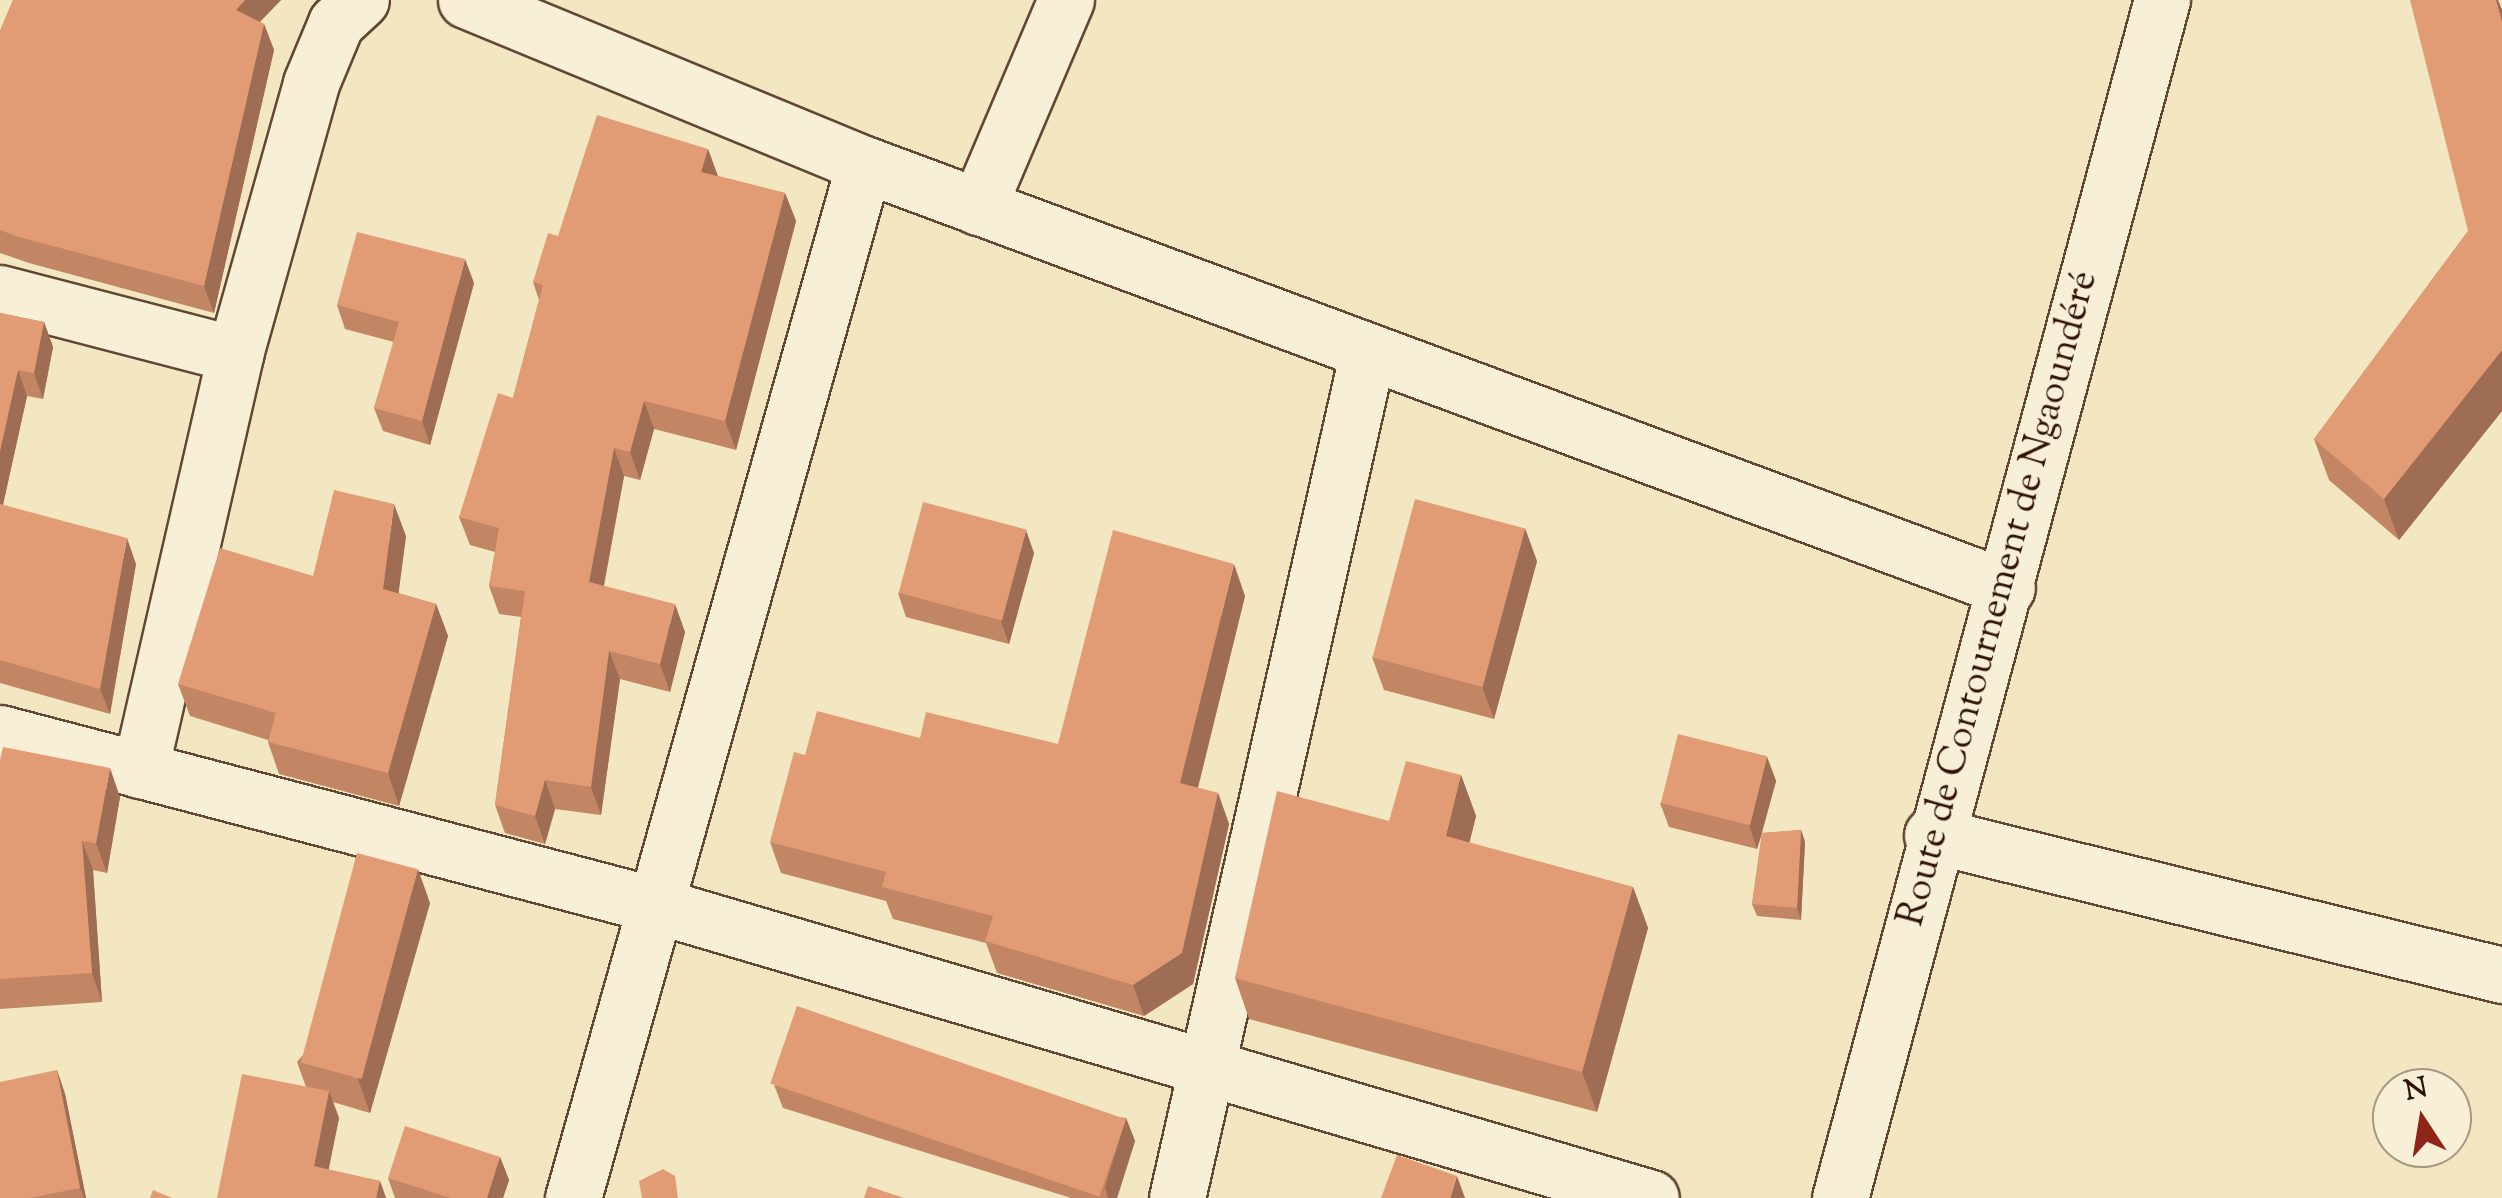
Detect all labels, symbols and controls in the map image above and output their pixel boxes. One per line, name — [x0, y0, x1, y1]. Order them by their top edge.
street label: Route de Contournement de Ngaoundéré — [1890, 266, 2110, 932]
north arrow — [2372, 1068, 2472, 1168]
text: N — [2401, 1069, 2431, 1113]

